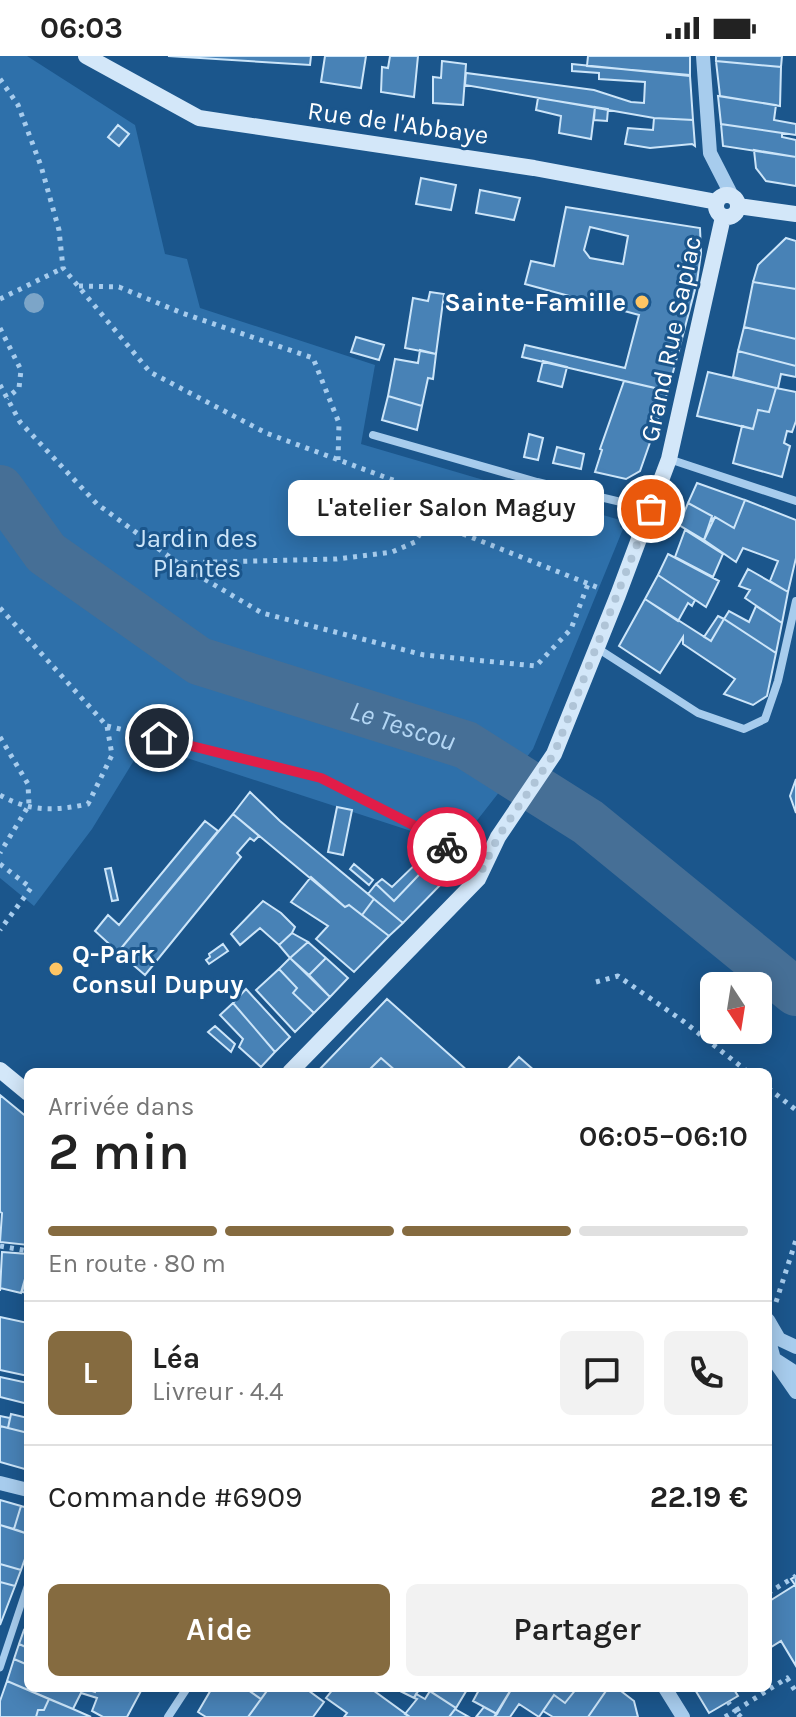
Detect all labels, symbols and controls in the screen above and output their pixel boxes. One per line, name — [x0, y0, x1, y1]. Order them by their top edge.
text: 06:03 — [40, 10, 123, 46]
street label: Rue de l'Abbaye — [306, 95, 490, 151]
street label: Grand Rue Sapiac — [634, 233, 708, 445]
place label: Sainte-Famille — [444, 287, 626, 318]
marker: Sainte-Famille — [633, 293, 651, 311]
pin — [617, 475, 685, 543]
callout: L'atelier Salon Maguy — [287, 481, 603, 537]
icon: bag — [629, 487, 673, 531]
text: L'atelier Salon Maguy — [316, 492, 576, 523]
park label: Jardin des Plantes — [136, 523, 258, 584]
water label: Le Tescou — [346, 693, 460, 757]
pin — [125, 704, 193, 772]
icon: home — [137, 716, 181, 760]
courier — [407, 807, 487, 887]
icon: bike — [425, 825, 469, 869]
place label: Q-Park Consul Dupuy — [72, 939, 243, 1000]
marker: Q-Park Consul Dupuy — [47, 960, 65, 978]
north arrow — [700, 972, 772, 1044]
map controls — [700, 972, 772, 1044]
text: Arrivée dans — [48, 1091, 195, 1122]
text: 06:05–06:10 — [579, 1118, 748, 1154]
text: 2 min — [48, 1121, 190, 1182]
text: En route · 80 m — [48, 1248, 226, 1279]
button: chat — [560, 1331, 644, 1415]
button: phone — [664, 1331, 748, 1415]
text: Léa — [152, 1340, 200, 1376]
text: L — [83, 1355, 97, 1391]
text: Livreur · 4.4 — [152, 1376, 284, 1407]
text: Commande #6909 — [48, 1479, 302, 1515]
text: 22.19 € — [650, 1479, 748, 1515]
button: Aide — [48, 1584, 390, 1676]
button: Partager — [406, 1584, 748, 1676]

